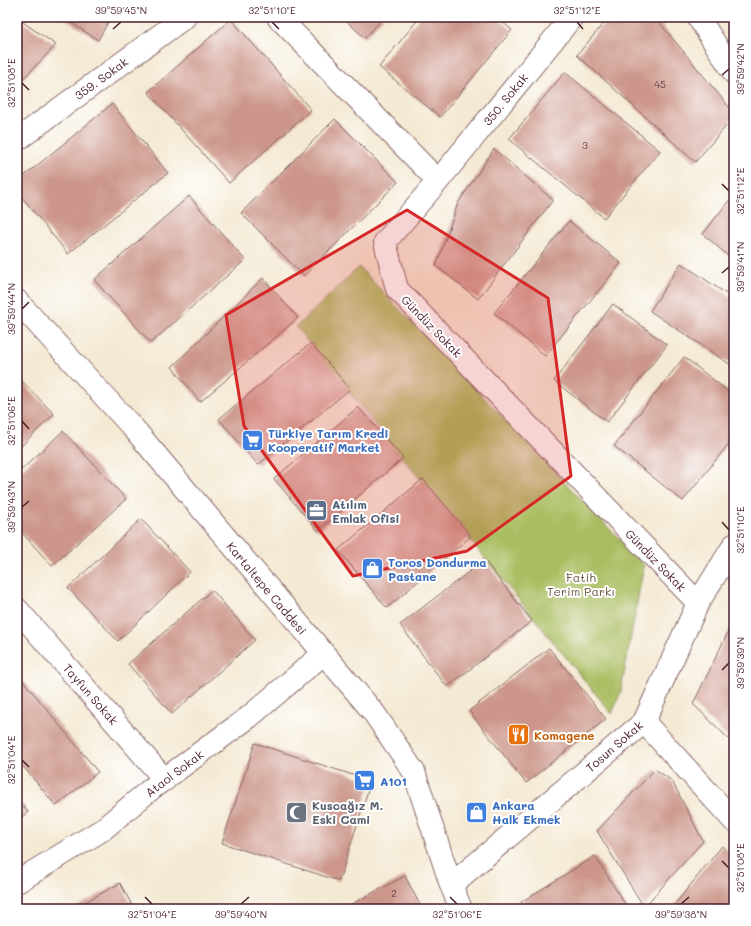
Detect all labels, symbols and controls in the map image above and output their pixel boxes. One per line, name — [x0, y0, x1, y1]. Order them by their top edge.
text: 39°59'45"N — [95, 3, 147, 17]
text: 32°51'10"E — [248, 3, 296, 17]
text: 32°51'12"E — [553, 3, 601, 17]
text: 39°59'42"N — [733, 43, 747, 95]
street label: 359. Sokak — [71, 53, 131, 103]
text: 32°51'08"E — [4, 58, 18, 108]
street label: 350. Sokak — [479, 70, 531, 128]
house number: 45 — [654, 77, 666, 91]
house number: 3 — [582, 138, 588, 152]
text: 32°51'12"E — [733, 167, 747, 215]
text: 39°59'41"N — [733, 242, 747, 292]
text: 39°59'44"N — [4, 283, 18, 335]
street label: Gündüz Sokak — [398, 291, 466, 361]
text: 32°51'06"E — [4, 396, 18, 446]
place label: Türkiye Tarım Kredi Kooperatif Market — [268, 425, 388, 455]
supermarket icon: Türkiye Tarım Kredi Kooperatif Market — [240, 427, 266, 453]
text: 39°59'43"N — [4, 481, 18, 533]
place label: Atılım Emlak Ofisi — [332, 496, 400, 526]
office icon: Atılım Emlak Ofisi — [304, 498, 330, 524]
text: 32°51'10"E — [733, 506, 747, 554]
street label: Gündüz Sokak — [622, 525, 690, 595]
street label: Kartaltepe Caddesi — [224, 538, 310, 638]
place label: Toros Dondurma Pastane — [388, 554, 487, 584]
shop icon: Toros Dondurma Pastane — [360, 556, 386, 582]
park label: Fatih Terim Parkı — [547, 569, 615, 599]
text: 39°59'39"N — [733, 637, 747, 689]
street label: Tayfun Sokak — [60, 660, 122, 728]
street label: Tosun Sokak — [582, 717, 646, 775]
restaurant icon: Komagene — [505, 722, 531, 748]
place label: Komagene — [534, 727, 594, 743]
text: 32°51'04"E — [4, 735, 18, 785]
street label: Ataol Sokak — [142, 746, 206, 800]
supermarket icon: A101 — [351, 768, 377, 794]
place label: A101 — [380, 773, 407, 789]
place label: Kuscağız M. Eski Cami — [312, 797, 383, 827]
place label: Ankara Halk Ekmek — [492, 797, 560, 827]
mosque icon: Kuscağız M. Eski Cami — [284, 799, 310, 825]
shop icon: Ankara Halk Ekmek — [463, 799, 489, 825]
text: 32°51'08"E — [733, 843, 747, 893]
house number: 2 — [391, 886, 397, 900]
text: 32°51'04"E — [127, 907, 177, 921]
text: 39°59'40"N — [215, 907, 267, 921]
text: 32°51'06"E — [432, 907, 482, 921]
text: 39°59'38"N — [655, 907, 707, 921]

